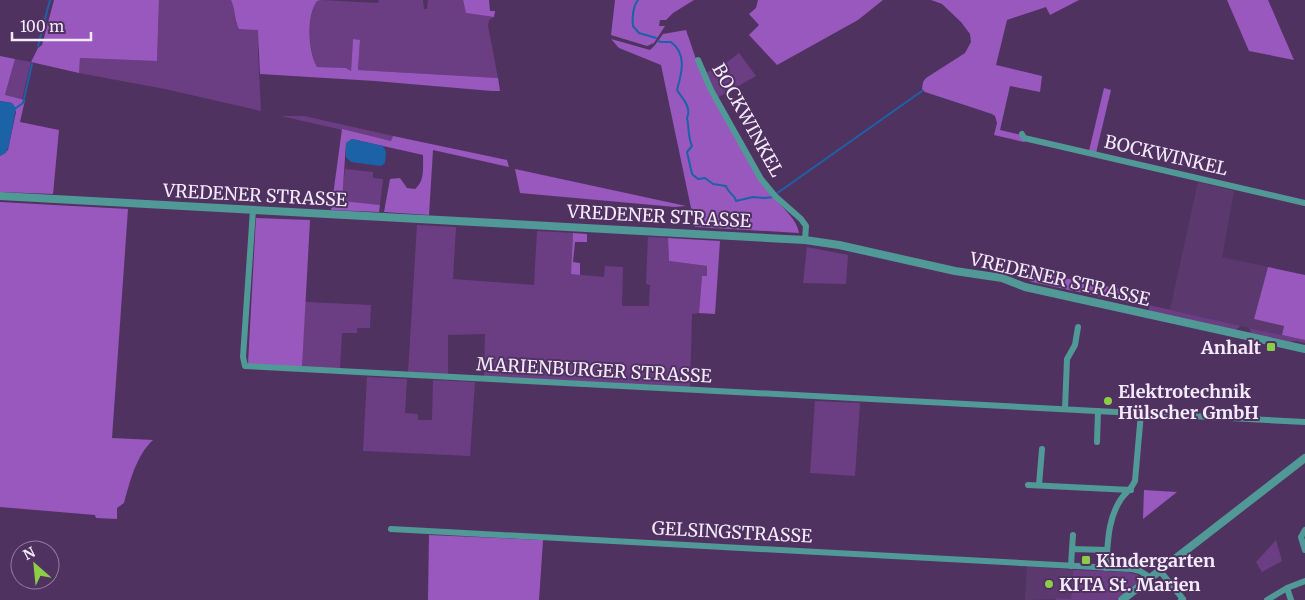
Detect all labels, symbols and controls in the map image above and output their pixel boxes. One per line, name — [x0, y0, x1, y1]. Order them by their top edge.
scale bar — [12, 10, 91, 42]
text: 100 m — [20, 17, 64, 36]
street label: BOCKWINKEL — [707, 59, 789, 181]
street label: BOCKWINKEL — [1102, 130, 1230, 180]
street label: VREDENER STRASSE — [161, 179, 348, 211]
street label: VREDENER STRASSE — [565, 200, 752, 232]
street label: VREDENER STRASSE — [967, 247, 1153, 311]
place label: Anhalt — [1200, 336, 1262, 359]
marker: Anhalt — [1265, 341, 1277, 353]
street label: MARIENBURGER STRASSE — [476, 352, 713, 388]
place label: Elektrotechnik Hülscher GmbH — [1118, 380, 1259, 424]
marker: Elektrotechnik Hülscher GmbH — [1102, 395, 1114, 407]
street label: GELSINGSTRASSE — [651, 516, 813, 548]
north arrow — [10, 540, 60, 590]
text: N — [20, 543, 38, 564]
place label: Kindergarten — [1096, 549, 1215, 572]
marker: Kindergarten — [1080, 554, 1092, 566]
place label: KITA St. Marien — [1059, 573, 1201, 596]
marker: KITA St. Marien — [1043, 578, 1055, 590]

